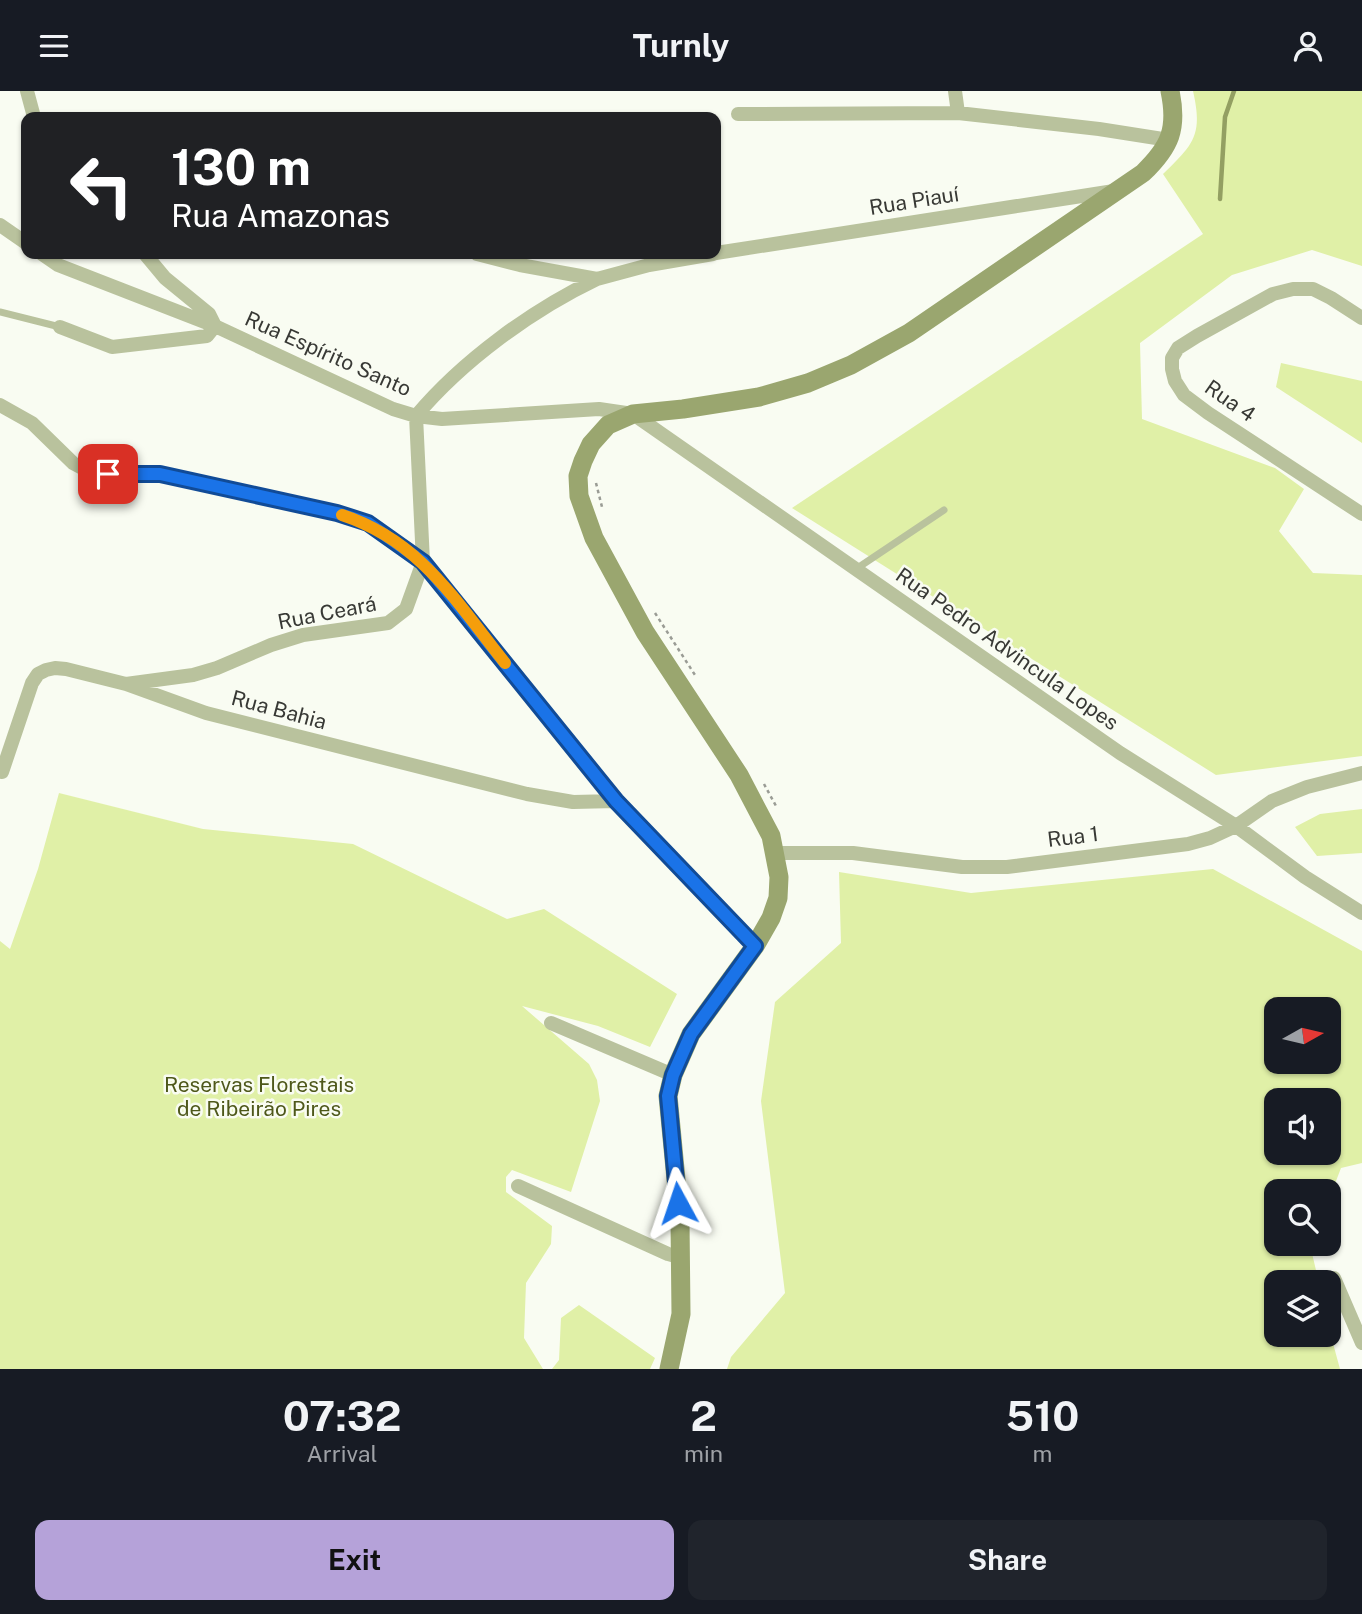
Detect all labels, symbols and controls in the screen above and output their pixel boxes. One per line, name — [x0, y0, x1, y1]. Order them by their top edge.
icon: menu — [35, 27, 73, 65]
text: Turnly — [633, 27, 729, 64]
icon: person — [1289, 27, 1327, 65]
text: 130 m — [171, 138, 311, 196]
icon: left — [56, 140, 147, 231]
street label: Rua Piauí — [867, 181, 961, 220]
text: Rua Amazonas — [171, 197, 390, 234]
street label: Rua Espírito Santo — [241, 306, 415, 401]
street label: Rua 4 — [1200, 374, 1260, 427]
pin — [78, 444, 138, 504]
icon: arrive — [89, 455, 127, 493]
street label: Rua Pedro Advincula Lopes — [891, 562, 1123, 735]
street label: Rua Ceará — [275, 591, 378, 634]
street label: Rua Bahia — [229, 685, 329, 734]
street label: Rua 1 — [1046, 821, 1100, 852]
north arrow — [1264, 997, 1340, 1075]
map controls — [1264, 997, 1341, 1347]
park label: Reservas Florestais de Ribeirão Pires — [164, 1072, 354, 1121]
button: sound — [1264, 1088, 1341, 1165]
position arrow — [641, 1166, 715, 1240]
button: search — [1264, 1179, 1341, 1256]
button: layers — [1264, 1270, 1341, 1347]
text: 07:32 — [283, 1391, 401, 1440]
text: 2 — [690, 1391, 717, 1440]
text: 510 — [1006, 1391, 1079, 1440]
text: Arrival — [307, 1440, 378, 1467]
text: min — [684, 1440, 723, 1467]
text: m — [1033, 1440, 1052, 1467]
button: Exit — [35, 1520, 674, 1600]
button: Share — [688, 1520, 1327, 1600]

